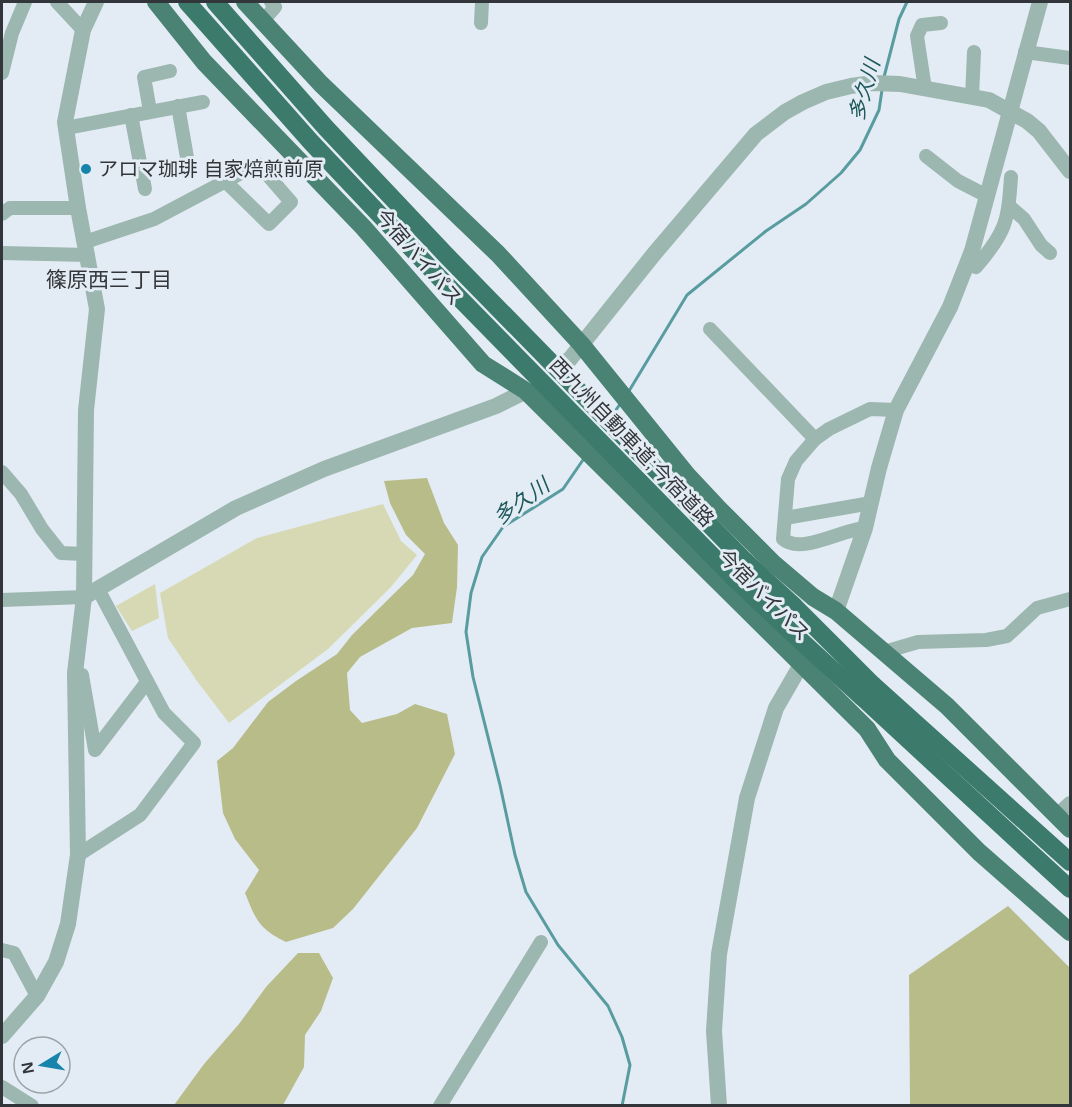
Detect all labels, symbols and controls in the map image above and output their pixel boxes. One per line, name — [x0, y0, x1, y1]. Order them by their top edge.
water label: 多久川 — [844, 55, 884, 123]
place label: アロマ珈琲 自家焙煎前原 — [98, 158, 324, 180]
marker: アロマ珈琲 自家焙煎前原 — [79, 162, 93, 176]
street label: 今宿バイパス — [371, 205, 467, 309]
district label: 篠原西三丁目 — [46, 268, 172, 291]
street label: 西九州自動車道;今宿道路 — [546, 353, 718, 531]
water label: 多久川 — [489, 472, 555, 529]
street label: 今宿バイパス — [714, 545, 814, 645]
north arrow — [12, 1035, 72, 1095]
text: N — [18, 1060, 37, 1075]

